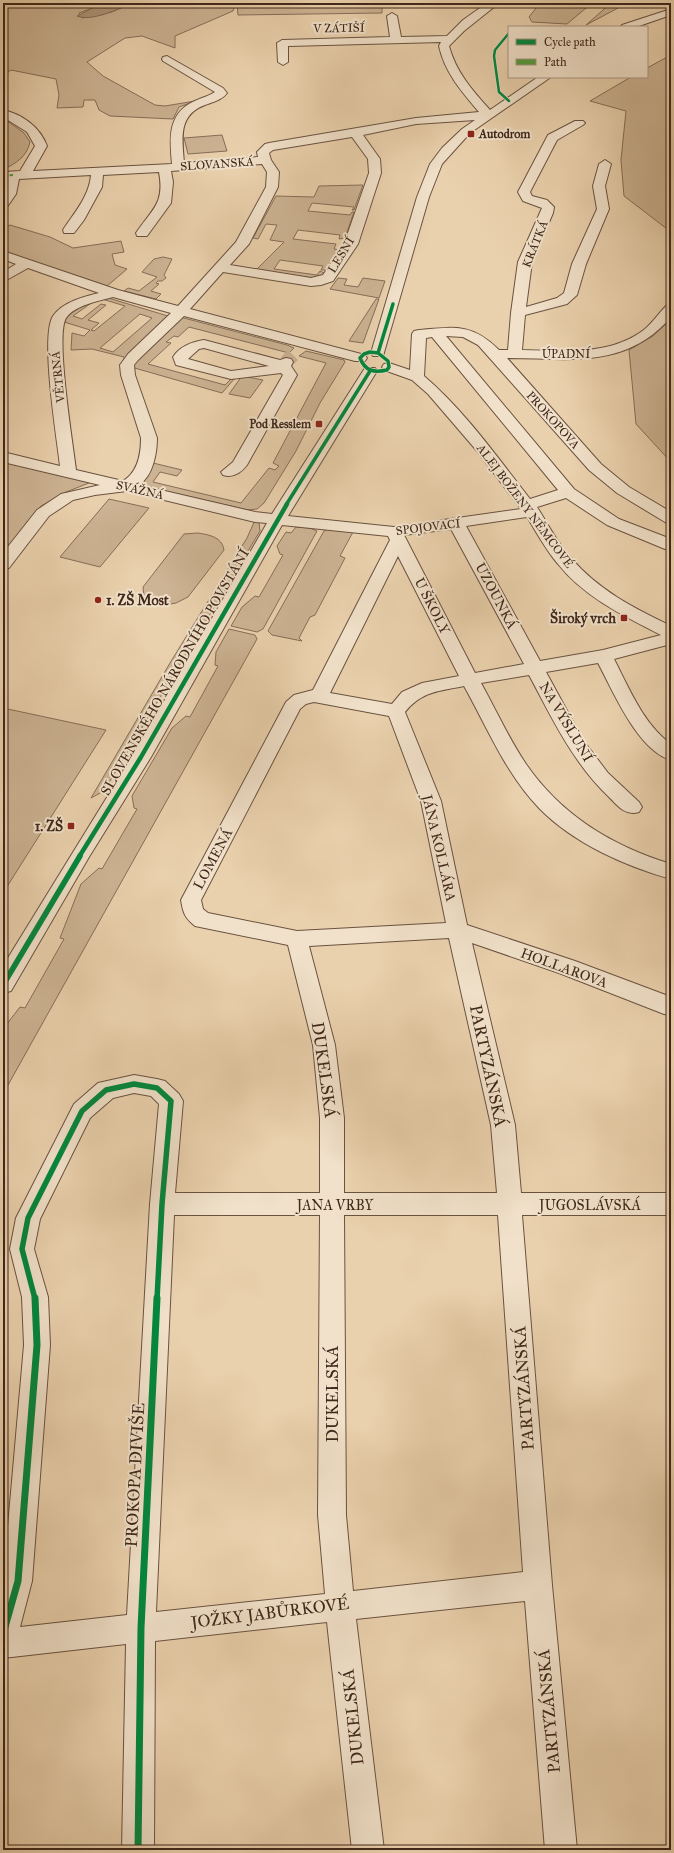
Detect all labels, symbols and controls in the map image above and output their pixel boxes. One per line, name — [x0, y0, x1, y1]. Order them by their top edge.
street label: V ZÁTIŠÍ — [312, 19, 366, 35]
legend — [508, 26, 648, 78]
text: Cycle path — [544, 35, 596, 49]
text: Path — [544, 55, 567, 69]
place label: Autodrom — [478, 127, 531, 141]
marker: Autodrom — [466, 129, 476, 139]
street label: SLOVANSKÁ — [180, 153, 254, 174]
street label: KRÁTKÁ — [518, 218, 551, 270]
street label: LESNÍ — [323, 233, 358, 276]
street label: ÚPADNÍ — [542, 345, 591, 361]
street label: VĚTRNÁ — [46, 351, 68, 405]
street label: PROKOPOVA — [524, 388, 582, 452]
place label: Pod Resslem — [249, 417, 312, 431]
marker: Pod Resslem — [314, 419, 324, 429]
street label: ALEJ BOŽENY NĚMCOVÉ — [472, 439, 578, 572]
street label: SVÁŽNÁ — [115, 476, 166, 502]
street label: SPOJOVACÍ — [395, 514, 462, 539]
street label: SLOVENSKÉHO NÁRODNÍHO POVSTÁNÍ — [95, 544, 253, 798]
street label: UZOUNKÁ — [471, 559, 523, 633]
street label: U ŠKOLY — [411, 574, 456, 638]
place label: 1. ZŠ Most — [106, 590, 169, 609]
marker: 1. ZŠ Most — [93, 595, 103, 605]
place label: Široký vrch — [550, 608, 616, 628]
marker: Široký vrch — [619, 613, 629, 623]
street label: NA VÝSLUNÍ — [536, 678, 599, 766]
street label: JÁNA KOLLÁRA — [417, 791, 462, 904]
place label: 1. ZŠ — [35, 816, 63, 835]
marker: 1. ZŠ — [66, 821, 76, 831]
street label: LOMENÁ — [188, 824, 236, 892]
street label: HOLLAROVA — [518, 944, 610, 992]
street label: PARTYZÁNSKÁ — [465, 1003, 511, 1130]
street label: DUKELSKÁ — [307, 1021, 341, 1120]
street label: JUGOSLÁVSKÁ — [537, 1195, 641, 1215]
street label: JANA VRBY — [295, 1197, 374, 1215]
street label: PARTYZÁNSKÁ — [509, 1325, 539, 1451]
street label: DUKELSKÁ — [322, 1345, 343, 1442]
street label: PROKOPA DIVIŠE — [121, 1402, 149, 1548]
street label: JOŽKY JABŮRKOVÉ — [188, 1592, 350, 1633]
street label: PARTYZÁNSKÁ — [533, 1648, 565, 1774]
street label: DUKELSKÁ — [337, 1667, 368, 1766]

